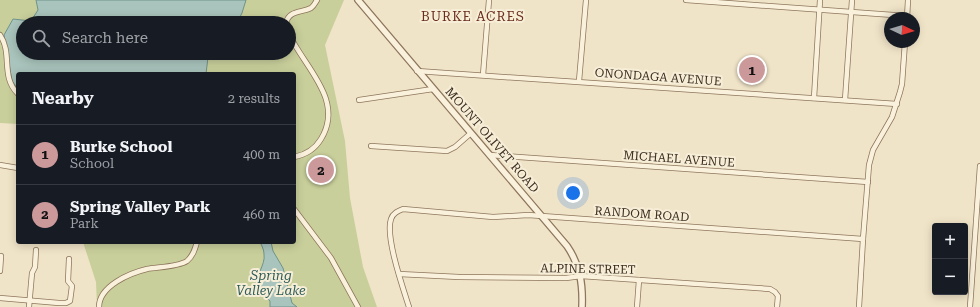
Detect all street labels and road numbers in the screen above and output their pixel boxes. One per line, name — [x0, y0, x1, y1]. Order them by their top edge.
street label: ONONDAGA AVENUE — [594, 66, 722, 88]
street label: MOUNT OLIVET ROAD — [442, 84, 542, 196]
street label: MICHAEL AVENUE — [623, 148, 735, 170]
street label: RANDOM ROAD — [594, 204, 690, 224]
street label: ALPINE STREET — [540, 261, 636, 277]

